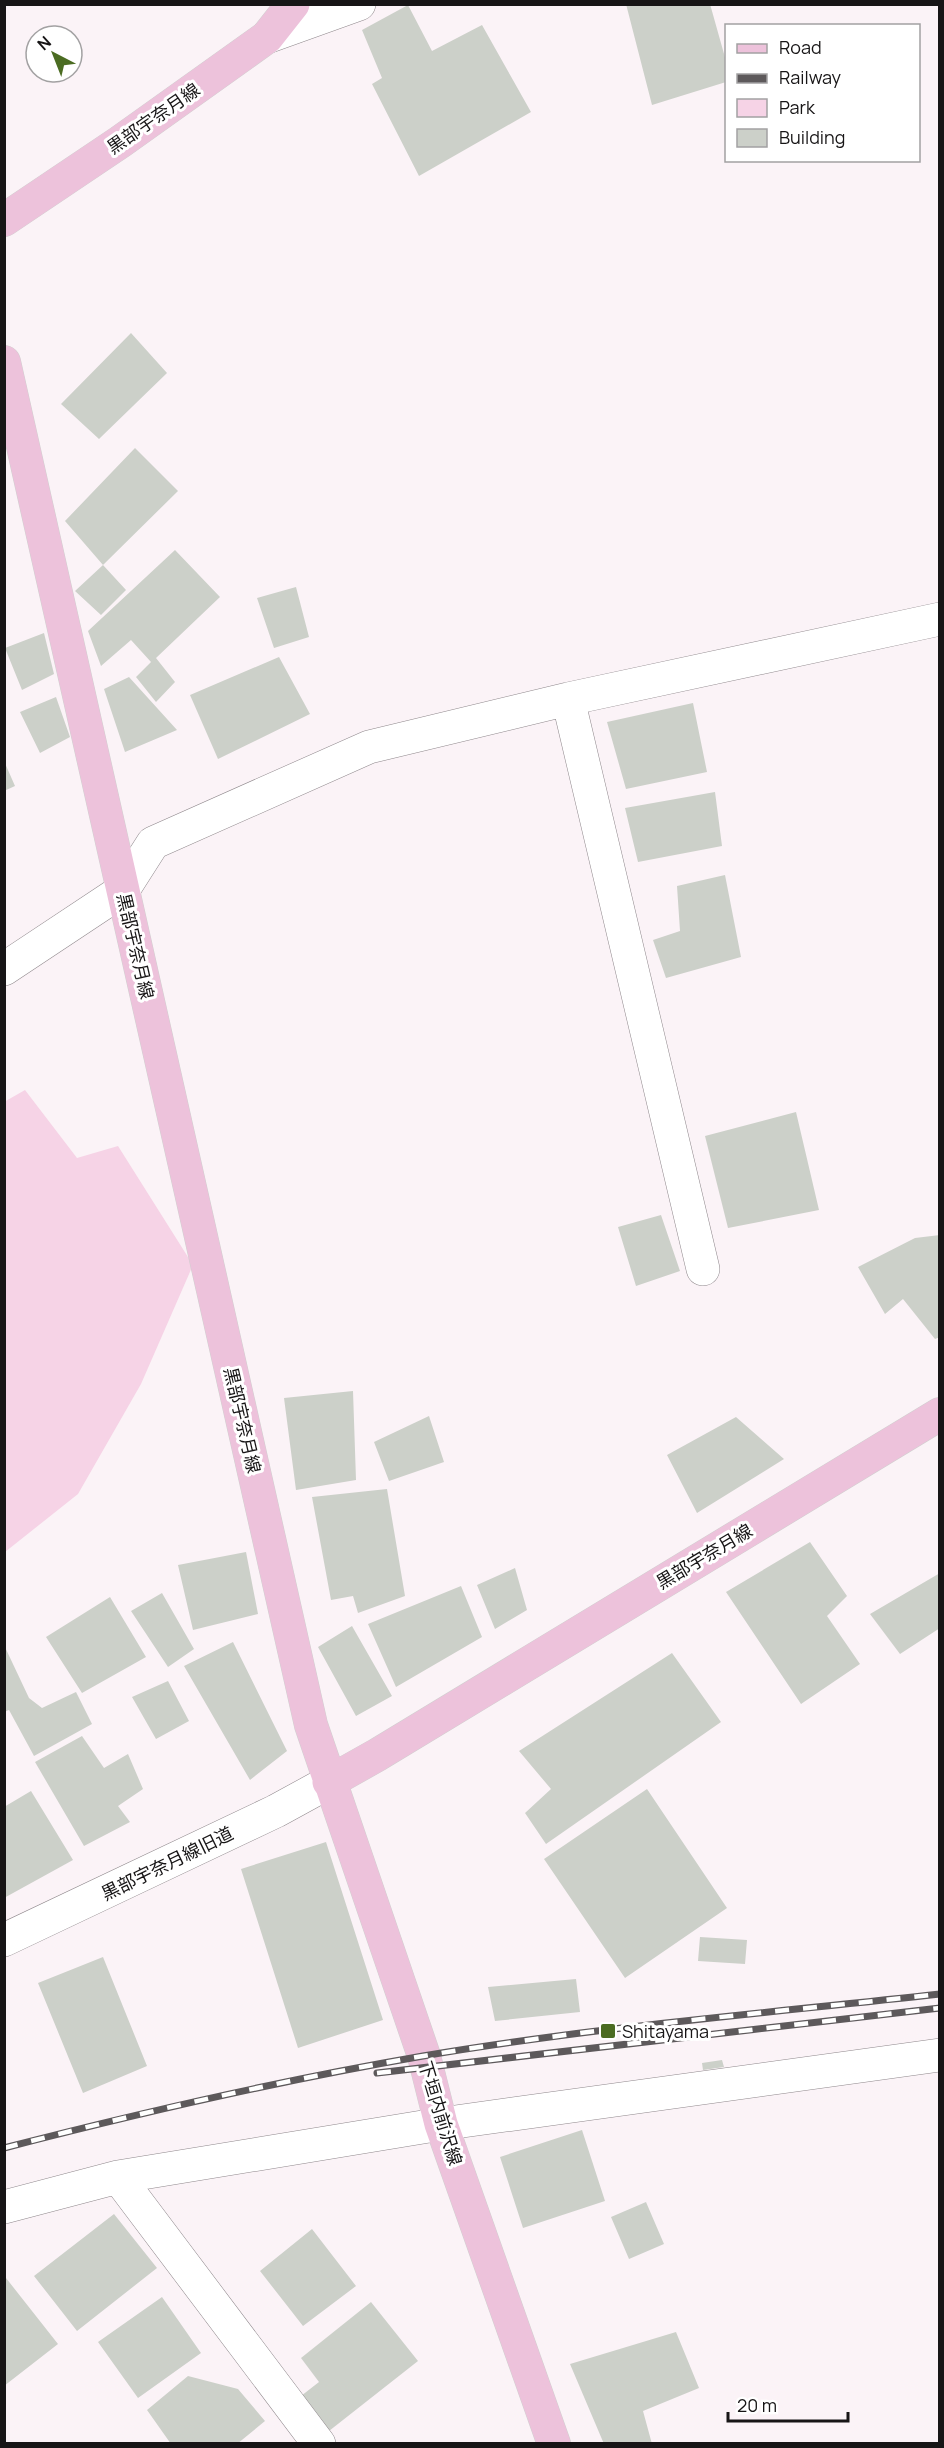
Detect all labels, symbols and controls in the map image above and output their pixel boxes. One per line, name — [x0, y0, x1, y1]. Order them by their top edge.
north arrow — [24, 24, 84, 84]
legend — [725, 24, 920, 162]
text: N — [32, 31, 56, 55]
text: Road — [779, 35, 822, 59]
text: Railway — [779, 65, 841, 89]
street label: 黒部宇奈月線 — [102, 77, 204, 159]
text: Park — [779, 95, 816, 119]
text: Building — [779, 125, 845, 149]
street label: 黒部宇奈月線 — [112, 891, 160, 1001]
street label: 黒部宇奈月線 — [219, 1365, 267, 1475]
street label: 黒部宇奈月線 — [652, 1518, 756, 1594]
street label: 黒部宇奈月線旧道 — [97, 1821, 237, 1905]
place label: Shitayama — [622, 2019, 709, 2043]
marker: Shitayama — [599, 2022, 617, 2040]
street label: 下垣内前沢線 — [414, 2058, 468, 2168]
scale bar — [728, 2385, 848, 2423]
text: 20 m — [737, 2393, 777, 2417]

